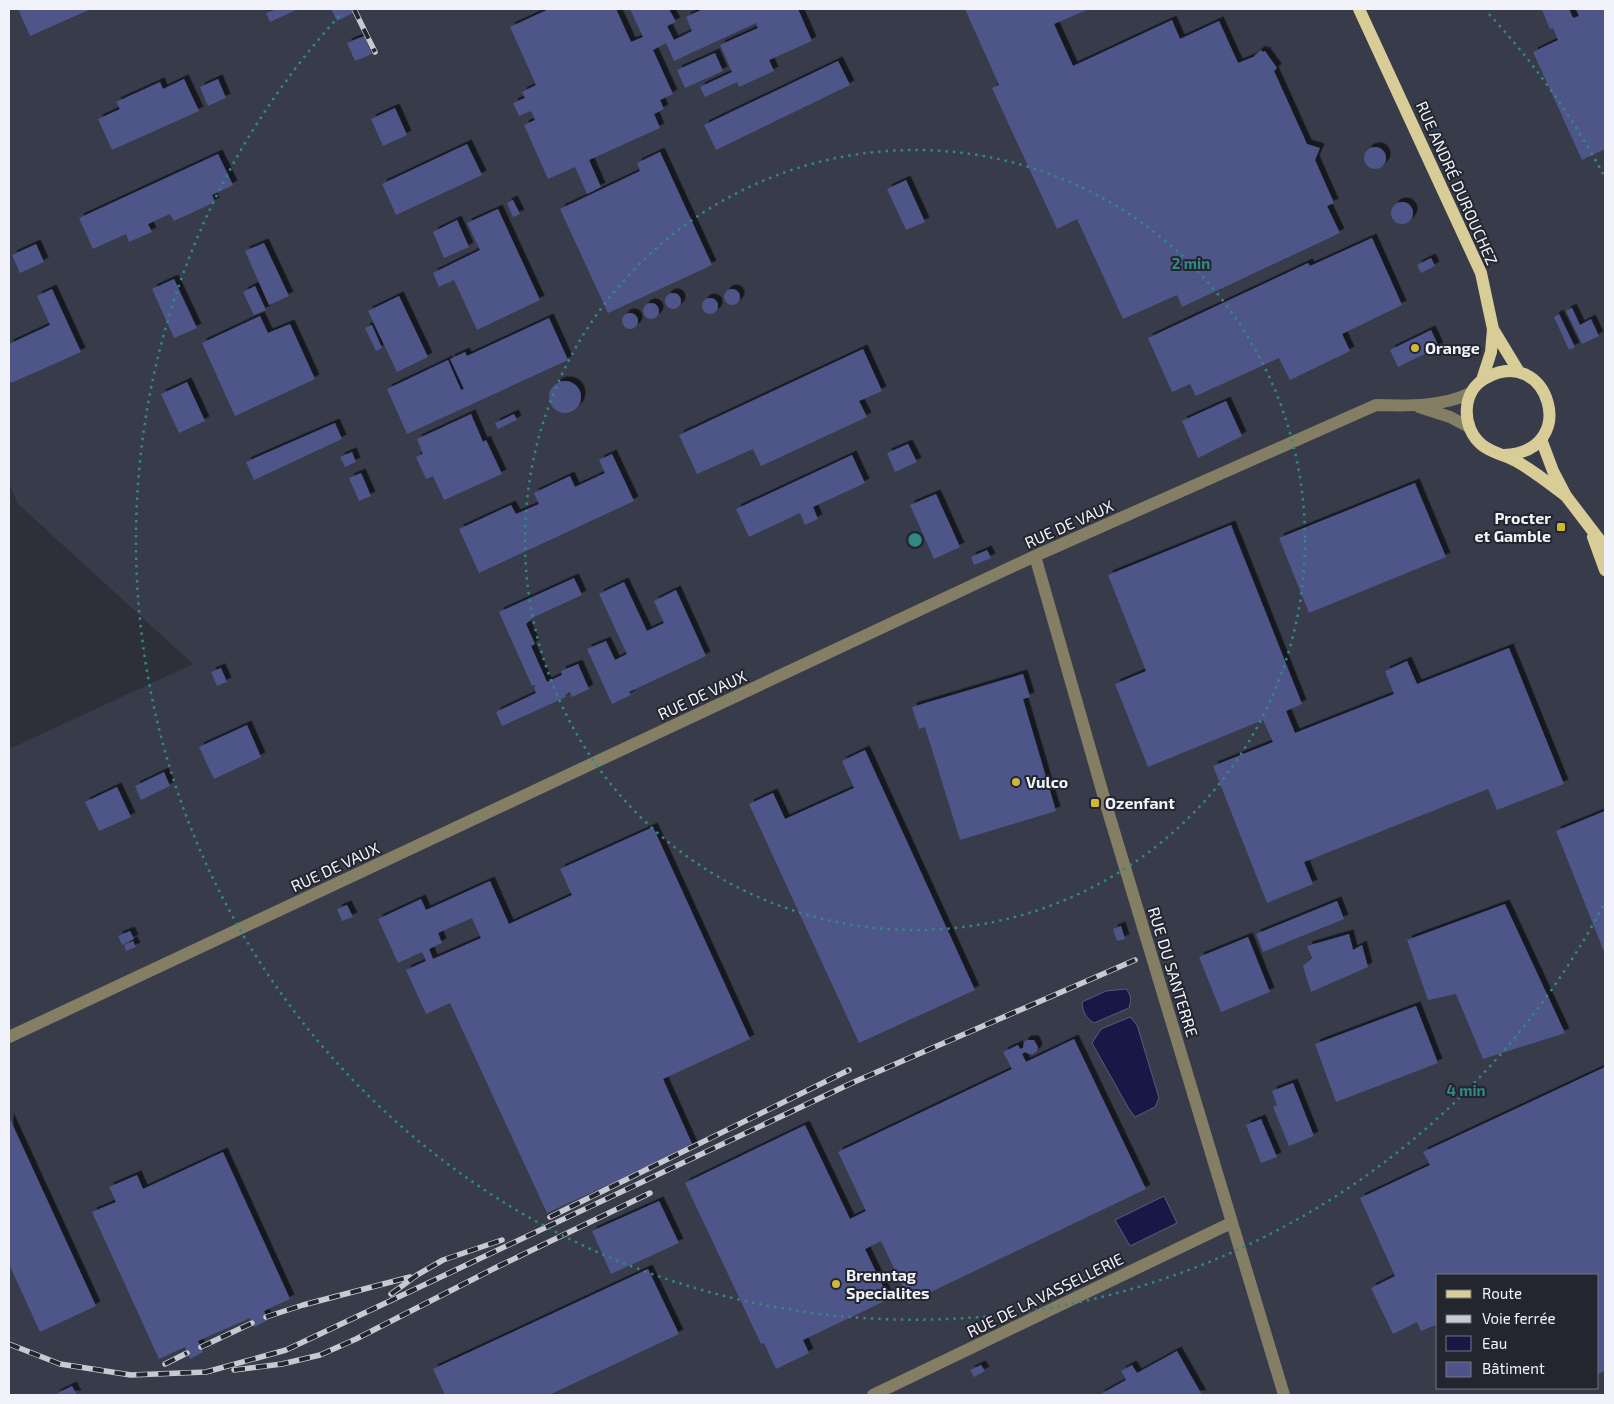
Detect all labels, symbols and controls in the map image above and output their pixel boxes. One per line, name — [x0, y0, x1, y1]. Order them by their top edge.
street label: RUE ANDRÉ DUROUCHEZ — [1413, 98, 1502, 268]
text: 2 min — [1172, 254, 1210, 272]
place label: Orange — [1425, 338, 1480, 357]
marker: Orange — [1409, 342, 1421, 354]
street label: RUE DE VAUX — [1021, 495, 1116, 552]
place label: Procter et Gamble — [1475, 508, 1551, 545]
marker: Procter et Gamble — [1555, 521, 1567, 533]
centre of rings — [906, 531, 924, 549]
street label: RUE DE VAUX — [655, 666, 749, 723]
place label: Vulco — [1026, 772, 1068, 791]
marker: Vulco — [1010, 776, 1022, 788]
place label: Ozenfant — [1105, 793, 1175, 812]
marker: Ozenfant — [1089, 797, 1101, 809]
street label: RUE DE VAUX — [288, 838, 382, 895]
street label: RUE DU SANTERRE — [1145, 904, 1202, 1039]
text: 4 min — [1446, 1081, 1486, 1099]
street label: RUE DE LA VASSELLERIE — [963, 1248, 1126, 1341]
place label: Brenntag Specialites — [846, 1265, 929, 1302]
legend — [1436, 1274, 1599, 1389]
marker: Brenntag Specialites — [830, 1278, 842, 1290]
text: Route — [1482, 1284, 1522, 1302]
text: Voie ferrée — [1482, 1309, 1556, 1327]
text: Eau — [1482, 1334, 1507, 1352]
text: Bâtiment — [1482, 1359, 1545, 1377]

